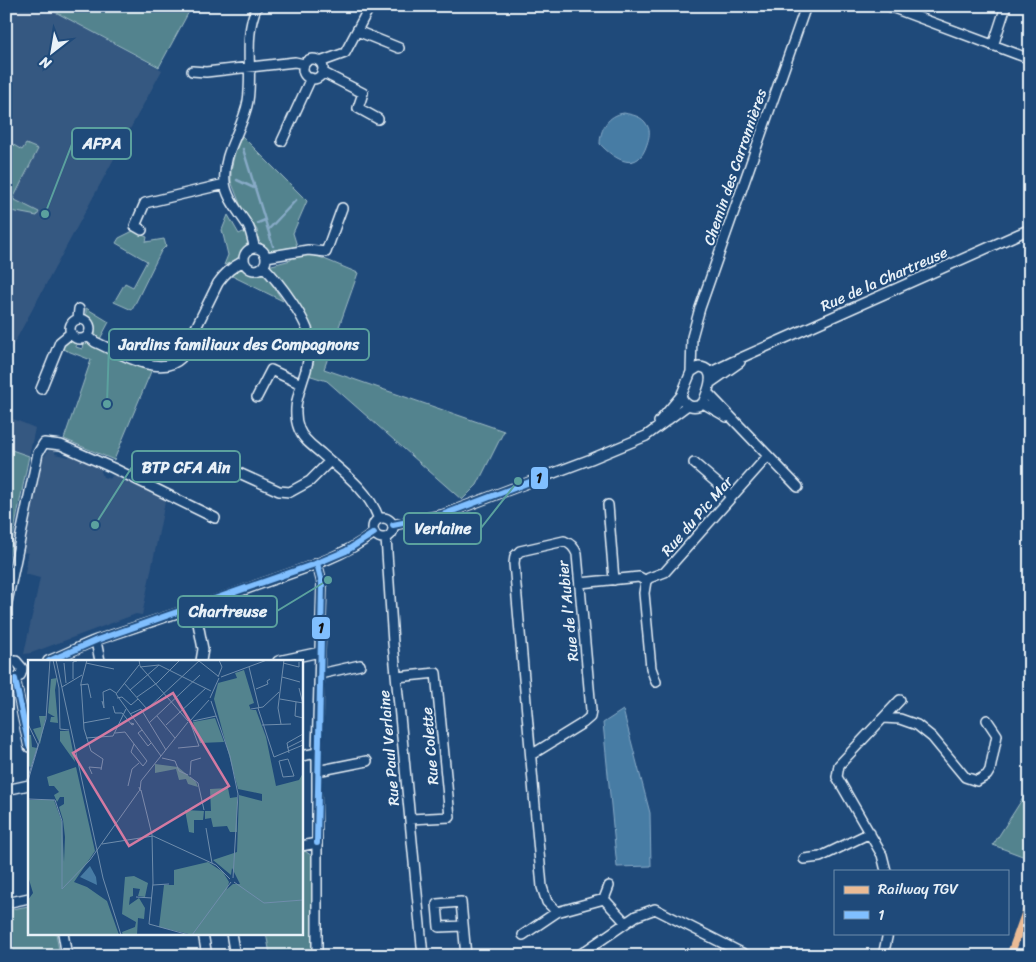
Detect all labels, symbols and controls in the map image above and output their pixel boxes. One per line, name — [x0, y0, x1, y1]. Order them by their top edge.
north arrow — [28, 28, 78, 78]
text: N — [35, 49, 57, 76]
street label: Chemin des Carronnières — [696, 85, 774, 249]
callout: AFPA — [72, 128, 131, 159]
text: AFPA — [81, 129, 122, 158]
street label: Rue de la Chartreuse — [816, 239, 952, 319]
callout: Jardins familiaux des Compagnons — [109, 329, 369, 360]
text: Jardins familiaux des Compagnons — [118, 330, 360, 359]
callout: BTP CFA Ain — [132, 451, 240, 482]
text: BTP CFA Ain — [142, 453, 231, 482]
line badge: 1 — [530, 466, 549, 490]
text: 1 — [536, 466, 542, 491]
street label: Rue du Pic Mar — [654, 469, 740, 562]
callout: Verlaine — [404, 513, 481, 544]
text: Verlaine — [415, 514, 472, 543]
street label: Rue de l'Aubier — [550, 559, 586, 663]
callout: Chartreuse — [178, 596, 277, 627]
text: Chartreuse — [188, 597, 268, 626]
line badge: 1 — [311, 616, 331, 640]
text: 1 — [318, 616, 324, 641]
inset map — [28, 660, 302, 934]
street label: Rue Paul Verlaine — [371, 689, 407, 807]
street label: Rue Colette — [414, 706, 446, 786]
legend — [834, 870, 1008, 934]
text: Railway TGV — [878, 876, 959, 902]
text: 1 — [878, 902, 884, 928]

